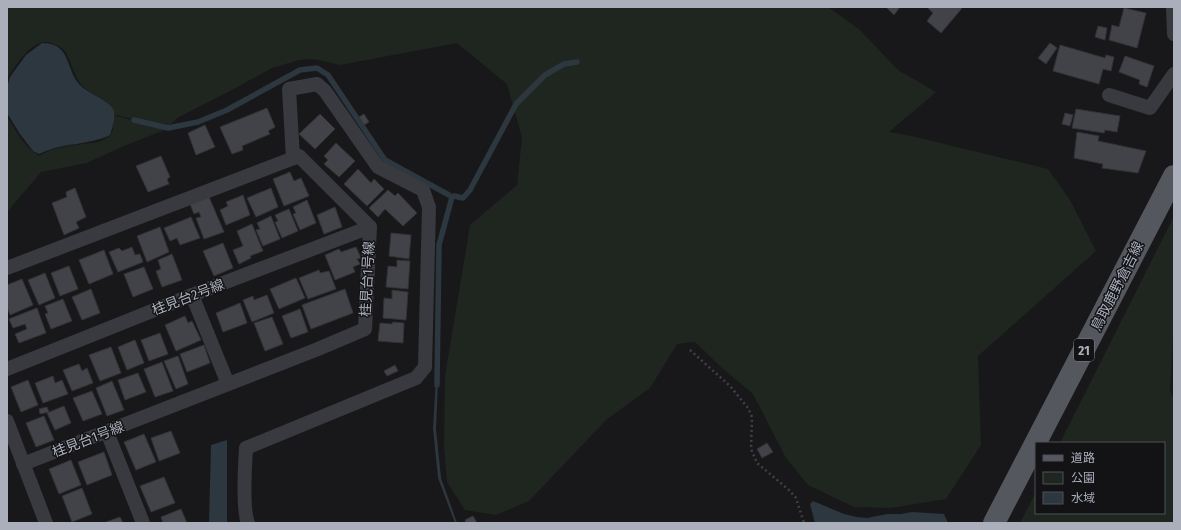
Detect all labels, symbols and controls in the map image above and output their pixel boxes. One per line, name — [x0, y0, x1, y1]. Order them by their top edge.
street label: 鳥取鹿野倉吉線 — [1088, 239, 1147, 334]
street label: 桂見台1号線 — [357, 241, 378, 317]
street label: 桂見台2号線 — [150, 276, 227, 319]
road number: 21 — [1074, 339, 1094, 361]
street label: 桂見台1号線 — [50, 418, 126, 461]
legend — [1035, 442, 1165, 514]
text: 道路 — [1071, 451, 1095, 465]
text: 公園 — [1071, 471, 1095, 485]
text: 水域 — [1071, 491, 1095, 505]

